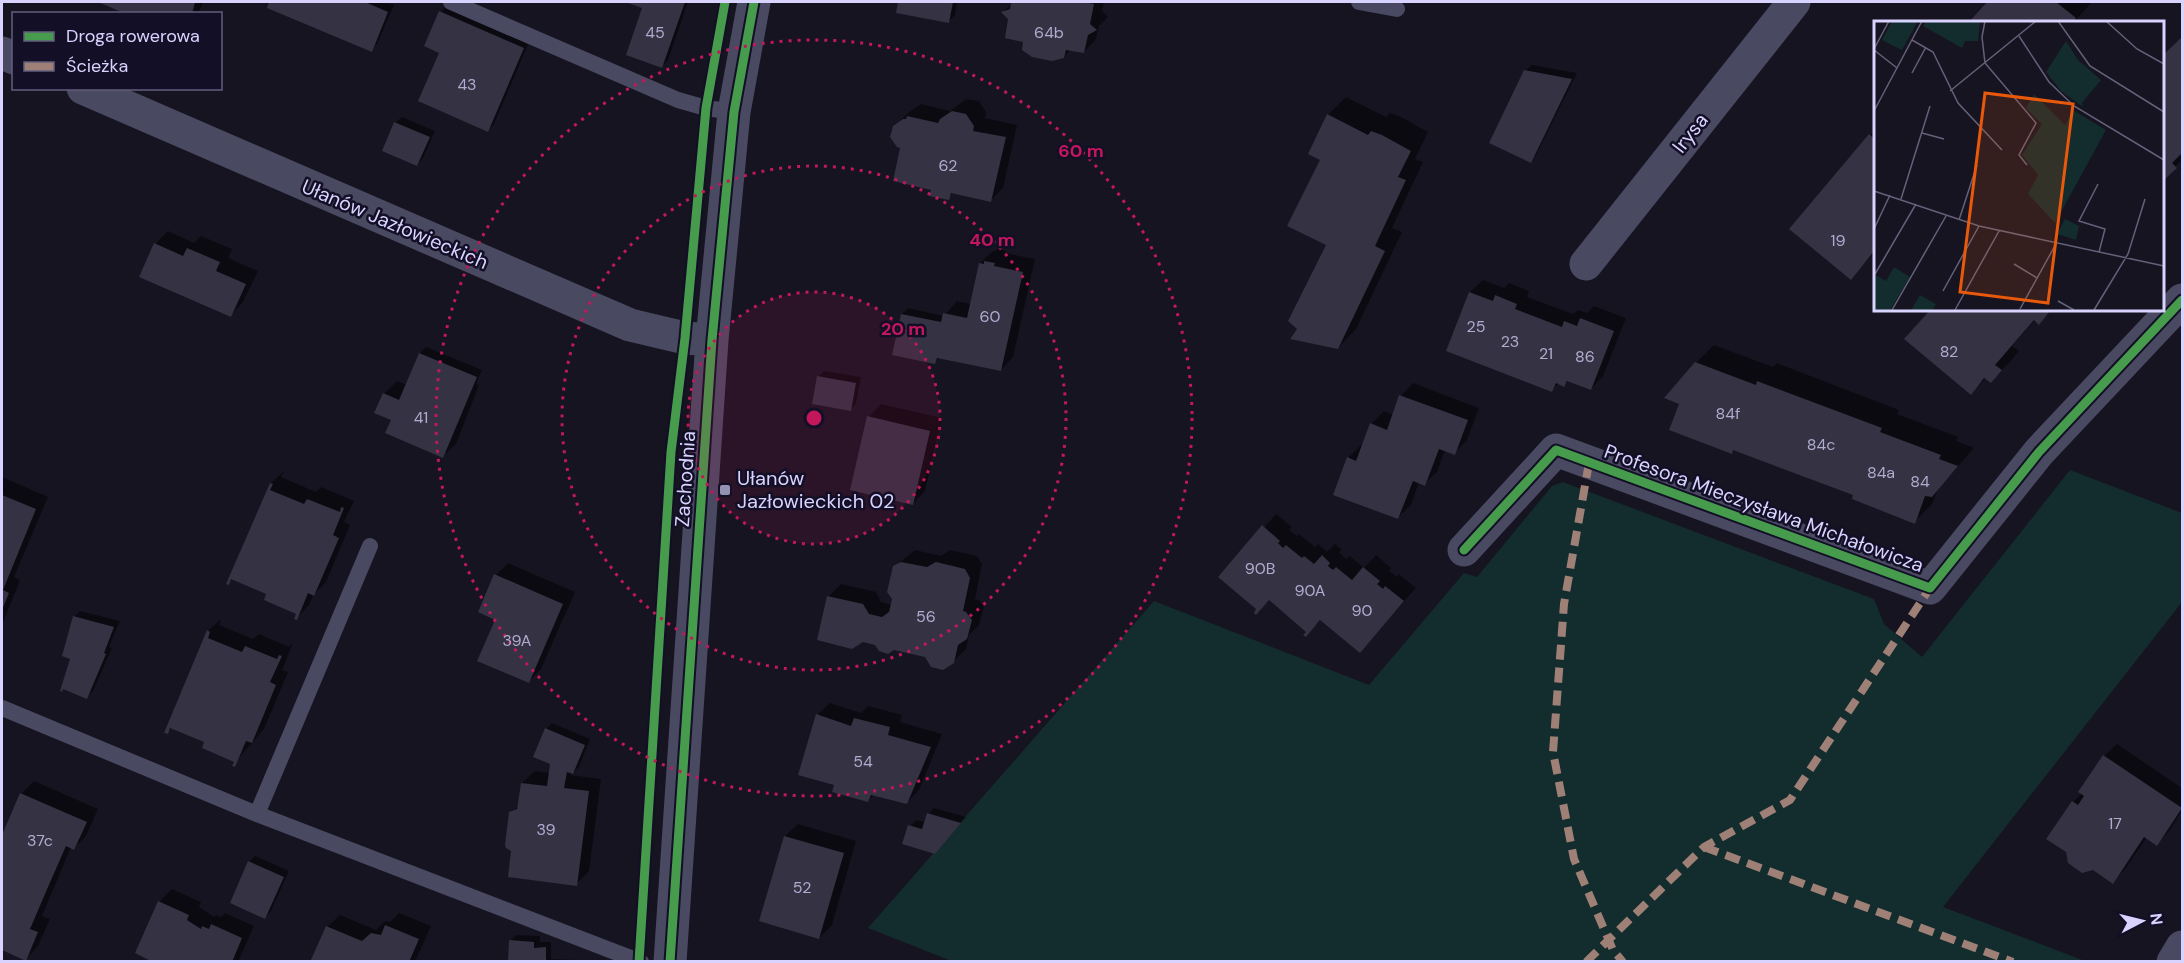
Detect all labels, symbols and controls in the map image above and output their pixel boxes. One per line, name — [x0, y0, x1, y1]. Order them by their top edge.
legend — [12, 12, 222, 90]
inset map — [1874, 21, 2163, 310]
house number: 45 — [645, 22, 665, 43]
house number: 64b — [1034, 22, 1064, 43]
text: Droga rowerowa — [66, 24, 200, 48]
text: Ścieżka — [66, 54, 128, 78]
house number: 43 — [457, 74, 477, 95]
street label: Irysa — [1666, 108, 1714, 158]
text: 60 m — [1058, 139, 1104, 163]
house number: 62 — [939, 155, 957, 176]
street label: Ułanów Jazłowieckich — [298, 173, 492, 275]
text: 40 m — [969, 228, 1015, 252]
house number: 19 — [1830, 230, 1846, 251]
house number: 60 — [980, 306, 1001, 327]
house number: 25 — [1467, 316, 1485, 337]
text: 20 m — [881, 317, 925, 341]
house number: 23 — [1501, 331, 1519, 352]
house number: 82 — [1940, 341, 1958, 362]
house number: 21 — [1539, 343, 1553, 364]
house number: 86 — [1575, 346, 1595, 367]
house number: 84f — [1716, 403, 1740, 424]
house number: 41 — [414, 407, 428, 428]
centre of rings — [804, 408, 824, 428]
street label: Zachodnia — [669, 430, 701, 528]
house number: 84c — [1807, 434, 1835, 455]
street label: Profesora Mieczysława Michałowicza — [1601, 438, 1927, 578]
house number: 84a — [1867, 462, 1895, 483]
place label: Ułanów Jazłowieckich 02 — [737, 465, 895, 514]
house number: 84 — [1910, 471, 1930, 492]
marker: Ułanów Jazłowieckich 02 — [718, 483, 732, 497]
house number: 90B — [1245, 558, 1275, 579]
house number: 90A — [1295, 580, 1326, 601]
house number: 90 — [1352, 600, 1373, 621]
house number: 56 — [916, 606, 936, 627]
house number: 39A — [503, 630, 532, 651]
house number: 54 — [853, 751, 873, 772]
house number: 17 — [2108, 813, 2122, 834]
house number: 39 — [536, 819, 556, 840]
house number: 37c — [27, 830, 53, 851]
house number: 52 — [793, 877, 811, 898]
north arrow — [2112, 891, 2172, 951]
text: N — [2145, 912, 2168, 926]

